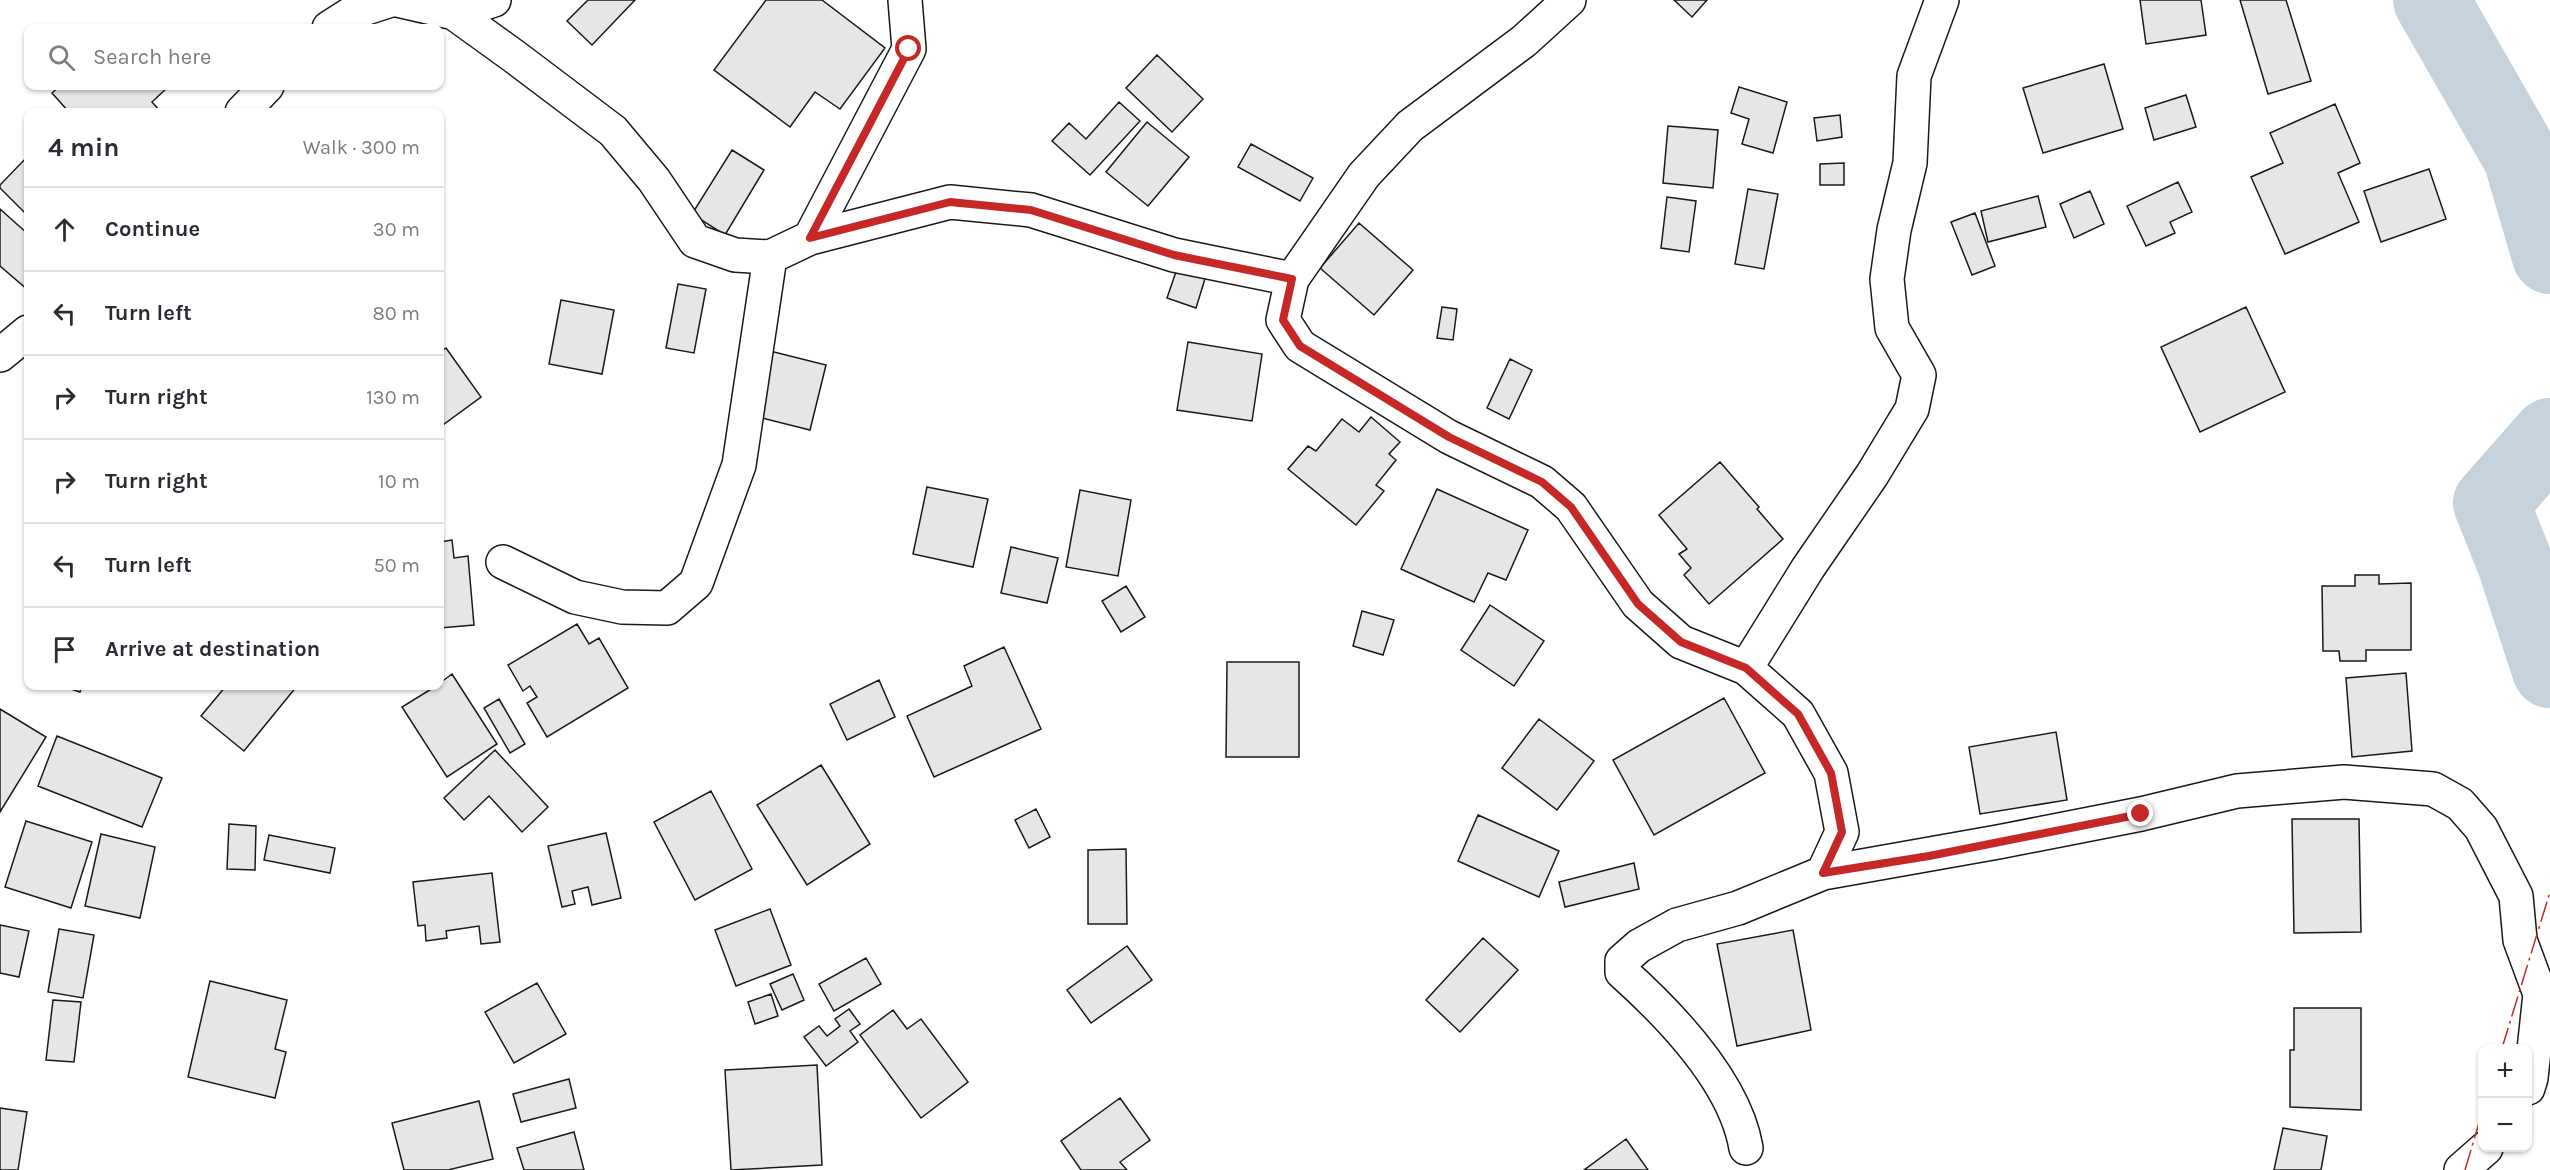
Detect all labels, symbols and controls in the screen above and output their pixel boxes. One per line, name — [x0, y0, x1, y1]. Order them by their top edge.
search box — [24, 24, 444, 90]
route start — [895, 35, 921, 61]
icon: search — [45, 41, 78, 74]
text: Search here — [93, 44, 211, 70]
text: 4 min — [48, 132, 119, 163]
text: Walk · 300 m — [303, 136, 420, 159]
icon: ahead — [48, 213, 81, 246]
text: Continue — [105, 216, 200, 242]
text: 30 m — [373, 218, 420, 241]
icon: left — [48, 297, 81, 330]
text: Turn left — [105, 300, 192, 326]
text: 80 m — [372, 302, 420, 325]
icon: right — [48, 381, 81, 414]
text: Turn right — [105, 384, 208, 410]
text: 130 m — [366, 386, 420, 409]
icon: right — [48, 465, 81, 498]
text: Turn right — [105, 468, 208, 494]
text: 10 m — [378, 470, 420, 493]
icon: left — [48, 549, 81, 582]
text: Turn left — [105, 552, 192, 578]
text: 50 m — [373, 554, 420, 577]
icon: arrive — [48, 633, 81, 666]
text: Arrive at destination — [105, 636, 320, 662]
route end — [2127, 800, 2153, 826]
map controls — [2478, 1044, 2532, 1152]
button: + — [2478, 1044, 2532, 1098]
button: − — [2478, 1098, 2532, 1152]

